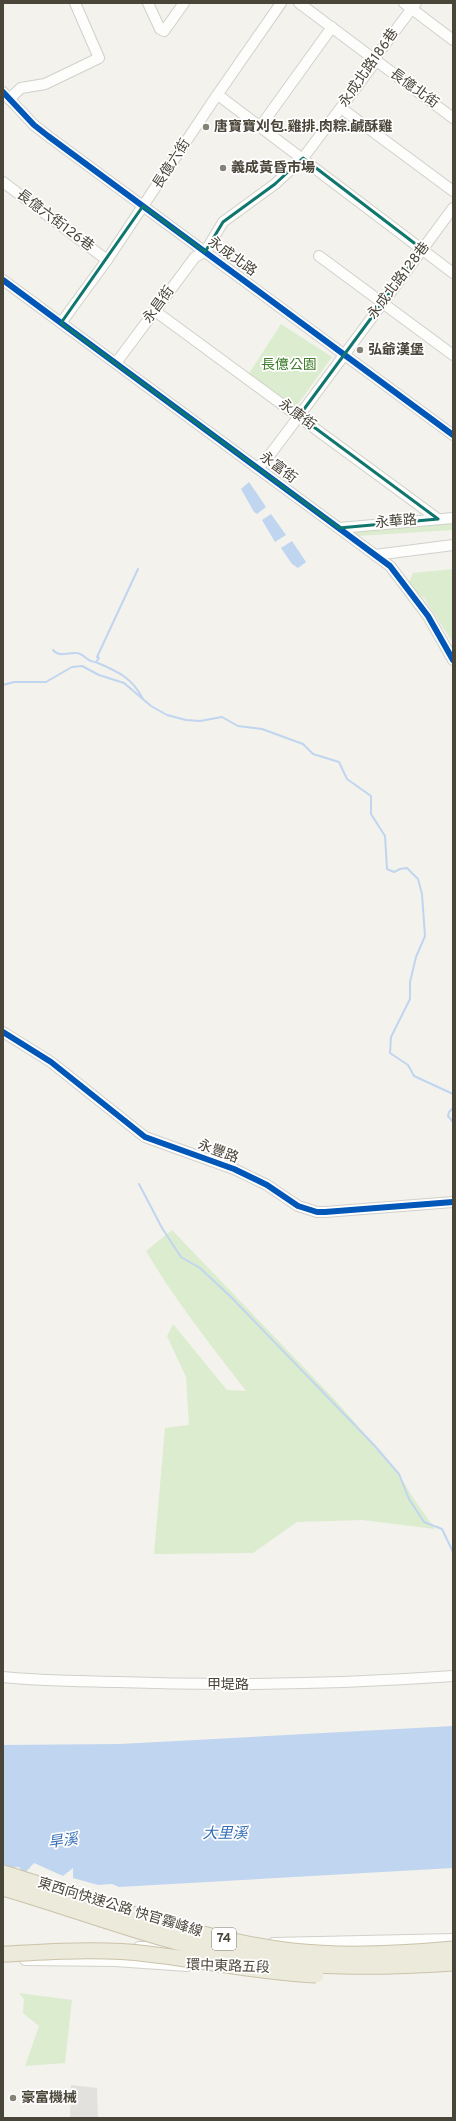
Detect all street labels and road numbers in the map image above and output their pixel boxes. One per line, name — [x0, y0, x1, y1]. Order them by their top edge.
street label: 永成北路186巷 — [335, 25, 402, 111]
street label: 長億北街 — [386, 65, 442, 112]
street label: 長億六街 — [150, 136, 194, 192]
street label: 長億六街126巷 — [13, 186, 97, 256]
street label: 永成北路 — [204, 233, 260, 280]
street label: 永成北路128巷 — [364, 238, 434, 323]
street label: 永昌街 — [140, 283, 178, 327]
street label: 永康街 — [275, 396, 319, 434]
street label: 永富街 — [256, 449, 300, 487]
street label: 永華路 — [374, 512, 418, 532]
street label: 永豐路 — [195, 1137, 241, 1167]
street label: 甲堤路 — [207, 1677, 249, 1694]
street label: 東西向快速公路 快官霧峰線 — [36, 1874, 205, 1941]
road number: 74 — [212, 1928, 236, 1950]
street label: 環中東路五段 — [186, 1957, 270, 1977]

